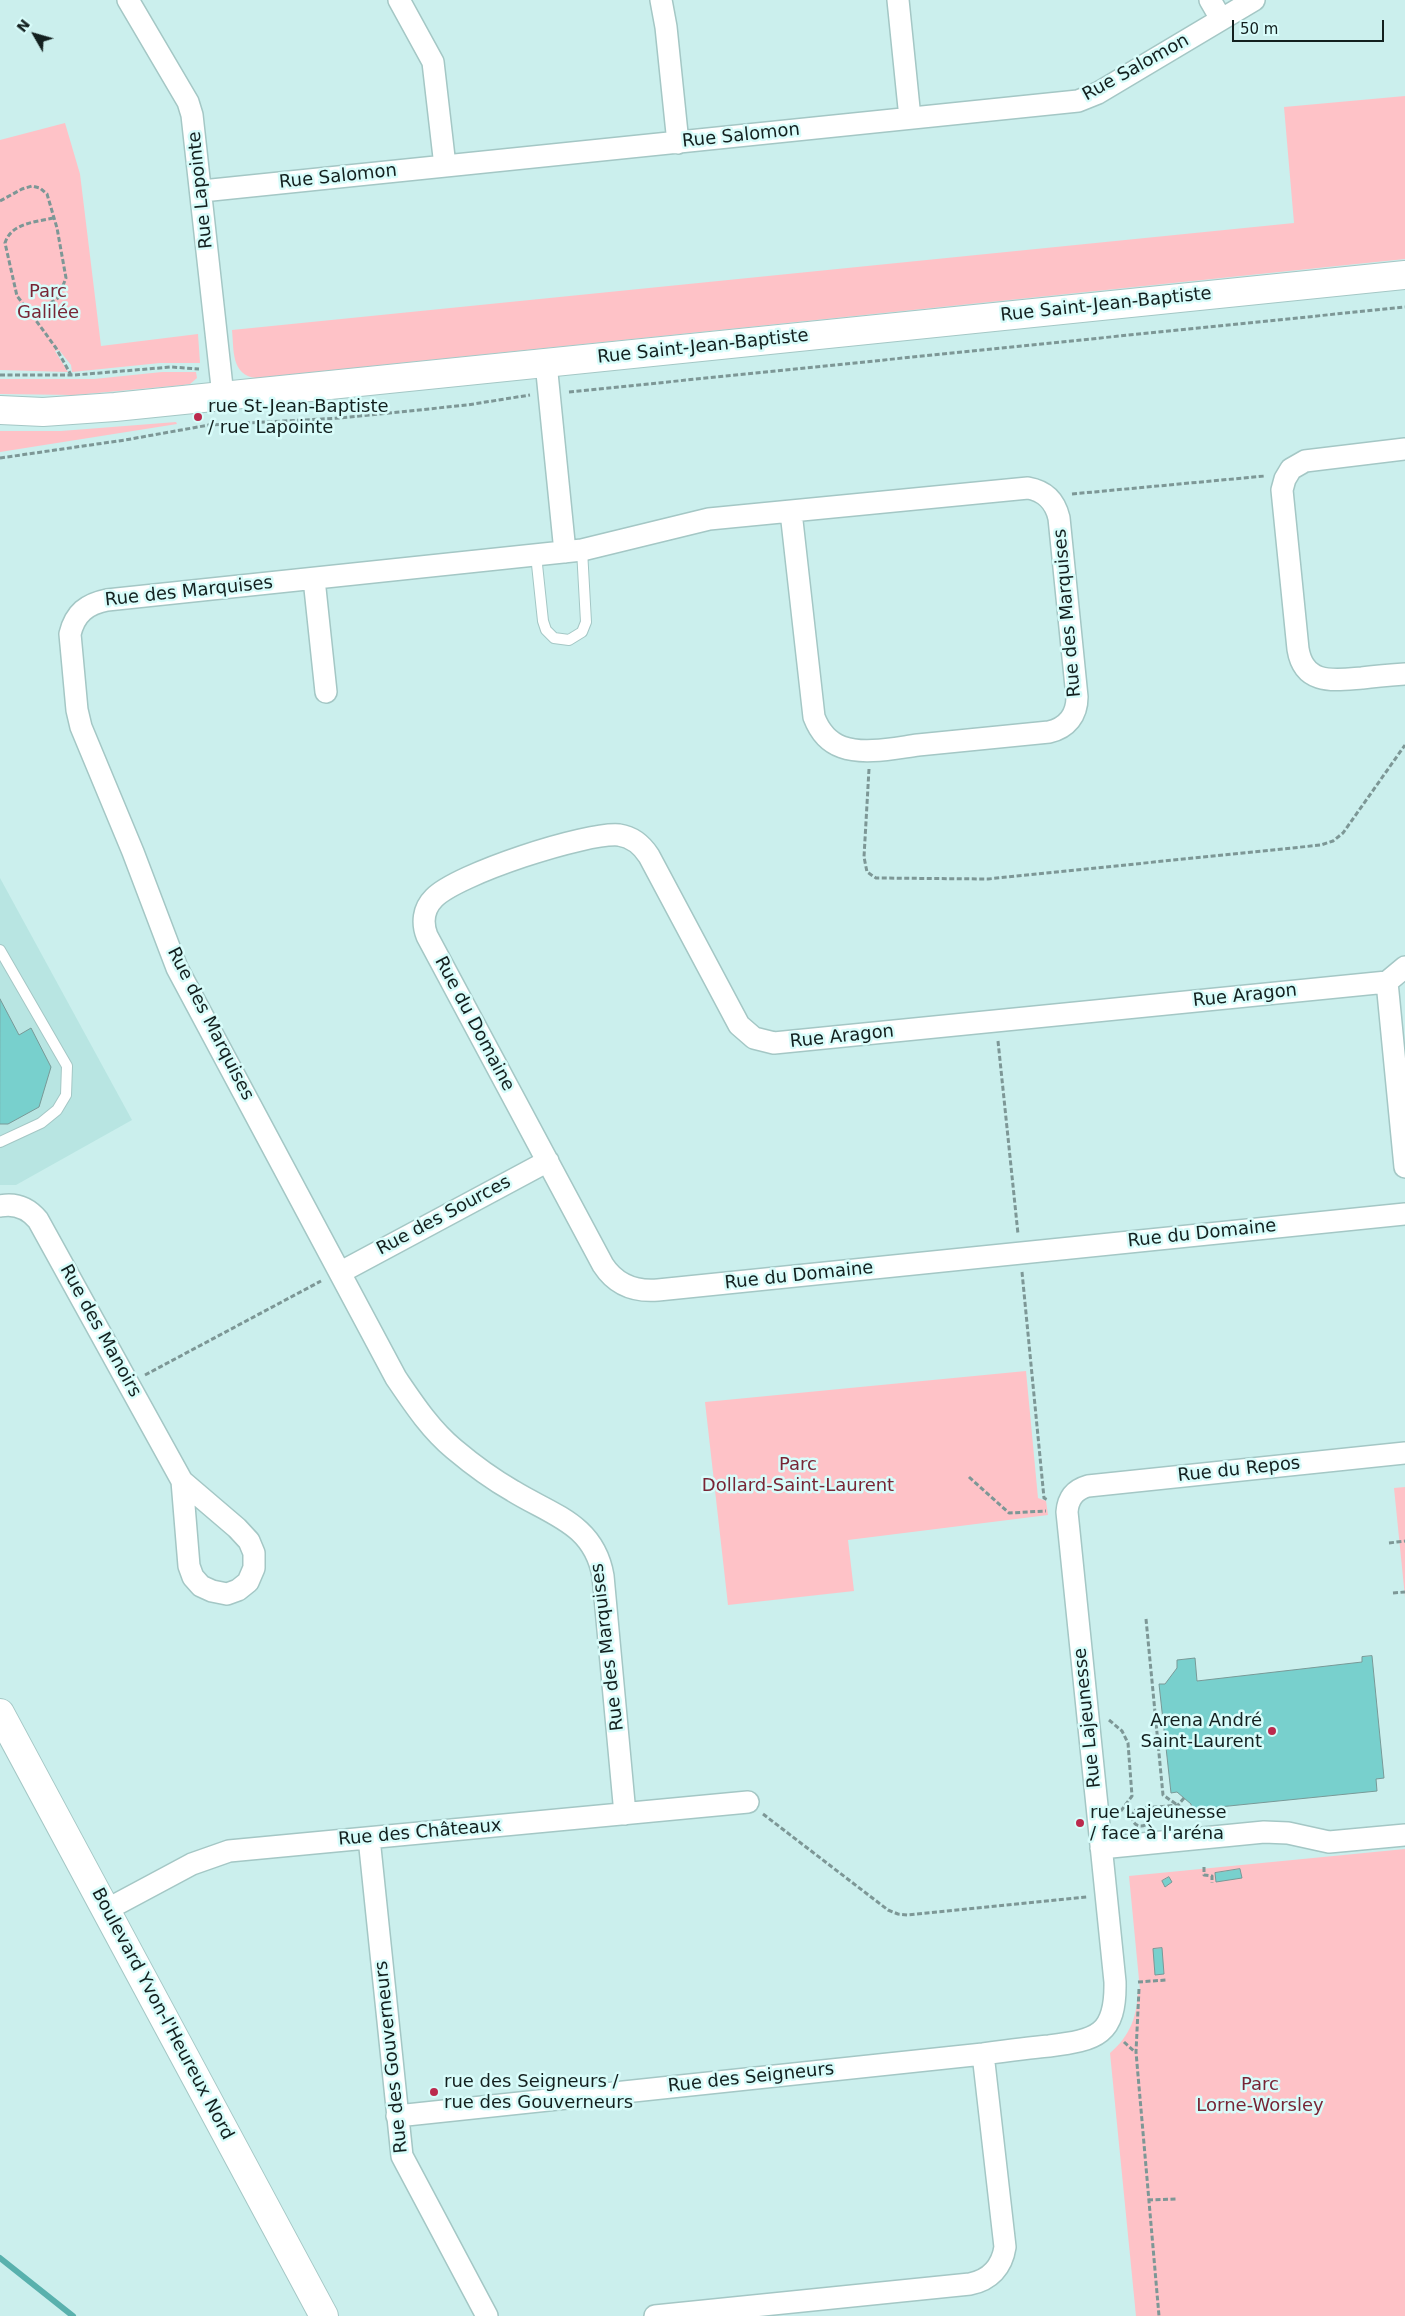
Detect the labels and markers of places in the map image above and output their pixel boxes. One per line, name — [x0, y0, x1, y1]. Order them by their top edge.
place label: rue St-Jean-Baptiste / rue Lapointe — [208, 396, 389, 438]
marker: rue St-Jean-Baptiste / rue Lapointe — [192, 411, 204, 423]
place label: Arena André Saint-Laurent — [1141, 1710, 1262, 1752]
marker: Arena André Saint-Laurent — [1266, 1725, 1278, 1737]
place label: rue Lajeunesse / face à l'aréna — [1090, 1802, 1226, 1845]
marker: rue Lajeunesse / face à l'aréna — [1074, 1817, 1086, 1829]
place label: rue des Seigneurs / rue des Gouverneurs — [444, 2071, 633, 2114]
marker: rue des Seigneurs / rue des Gouverneurs — [428, 2086, 440, 2098]

